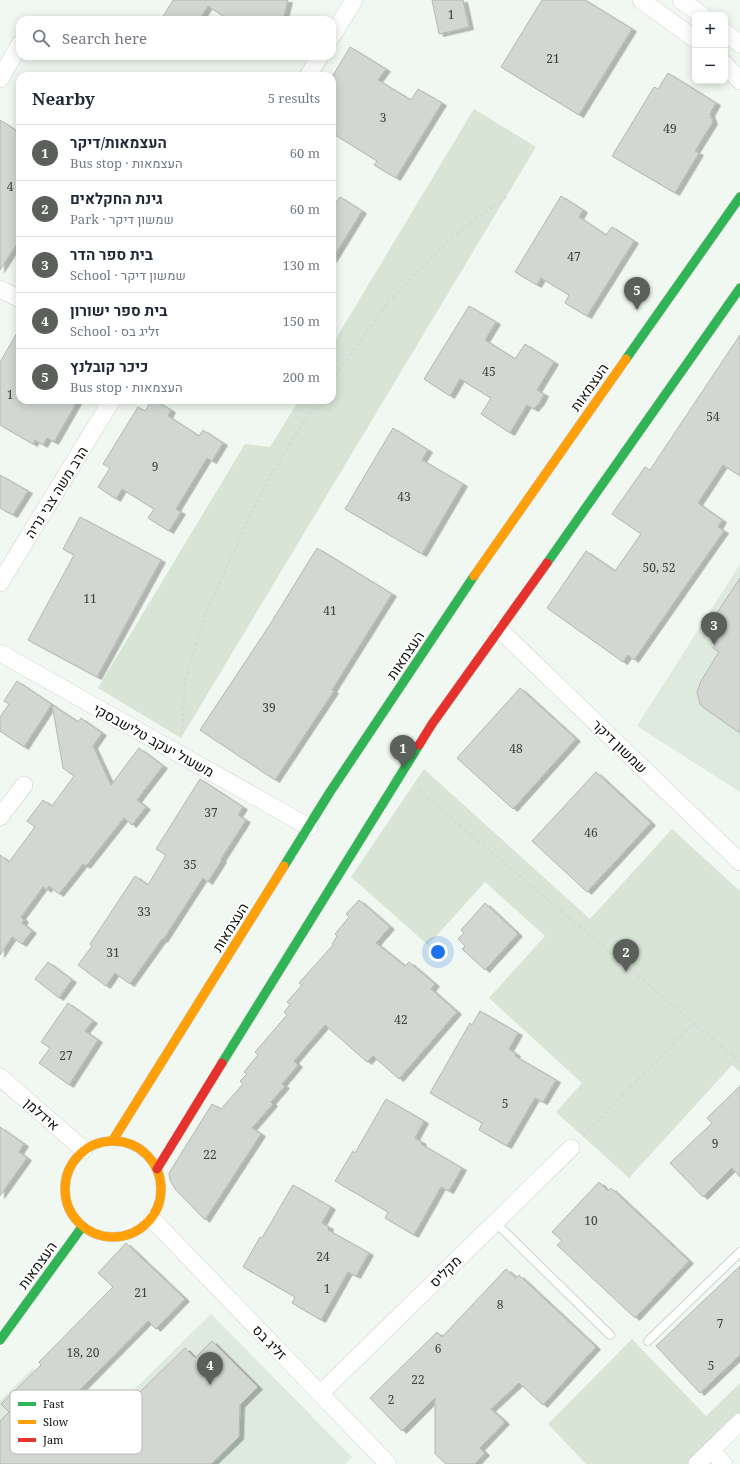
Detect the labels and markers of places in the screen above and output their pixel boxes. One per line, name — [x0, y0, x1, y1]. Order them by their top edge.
pin: 5 — [624, 277, 650, 310]
pin: 3 — [701, 612, 727, 645]
pin: 1 — [390, 735, 416, 768]
pin: 2 — [613, 939, 639, 972]
pin: 4 — [197, 1352, 223, 1385]

